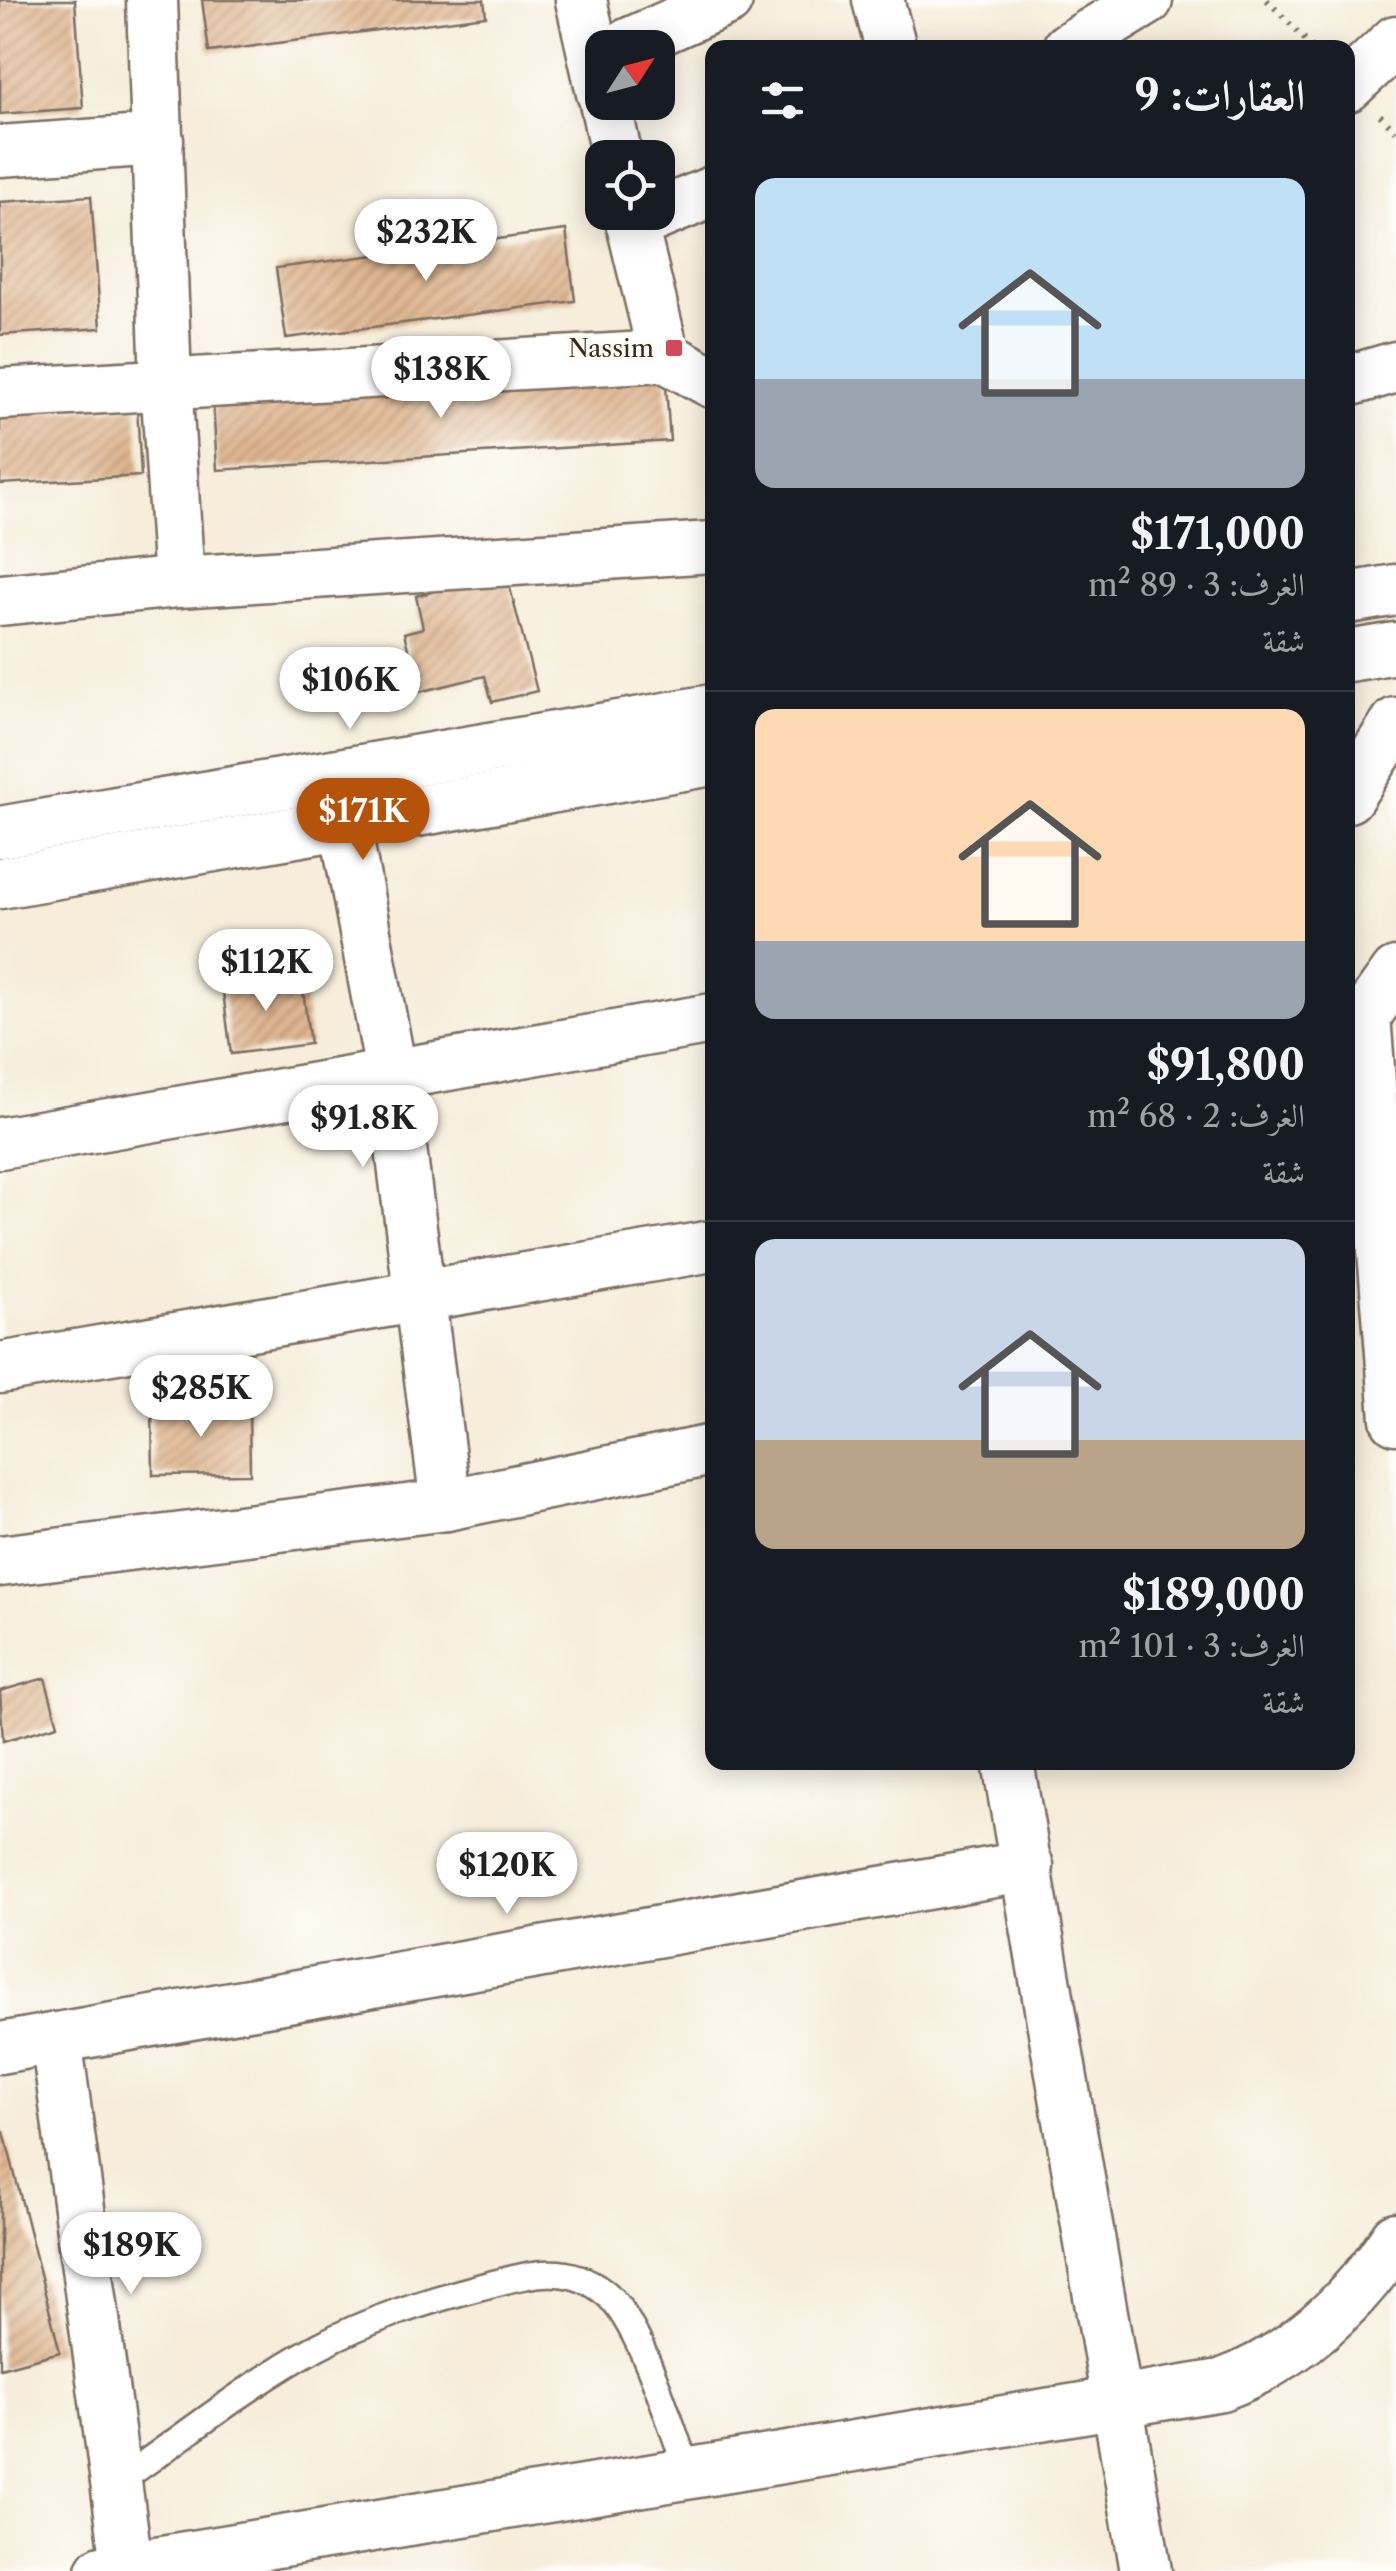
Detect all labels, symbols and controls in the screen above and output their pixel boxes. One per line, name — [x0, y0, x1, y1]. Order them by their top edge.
north arrow — [585, 30, 675, 120]
map controls — [585, 30, 675, 230]
text: العقارات: 9 — [1135, 69, 1305, 121]
icon: filters — [755, 73, 810, 128]
button: locate — [585, 140, 675, 230]
pin: $232K — [356, 199, 496, 284]
text: $232K — [376, 212, 476, 251]
icon: home — [940, 243, 1120, 423]
place label: Nassim — [568, 333, 654, 364]
pin: $138K — [371, 336, 511, 421]
marker: Nassim — [663, 337, 685, 359]
text: $138K — [393, 349, 489, 388]
text: $171,000 — [1131, 508, 1305, 560]
text: الغرف: 3 · 89 m² — [1088, 565, 1305, 604]
text: شقة — [1263, 621, 1305, 660]
pin: $106K — [280, 647, 420, 732]
text: $106K — [301, 660, 399, 699]
icon: home — [940, 774, 1120, 954]
pin: $171K — [293, 778, 433, 863]
text: $171K — [319, 791, 407, 830]
pin: $112K — [196, 929, 336, 1014]
text: $112K — [220, 942, 312, 981]
text: $91,800 — [1147, 1039, 1305, 1091]
pin: $91.8K — [282, 1085, 444, 1170]
text: الغرف: 2 · 68 m² — [1087, 1096, 1305, 1135]
text: $91.8K — [310, 1098, 416, 1137]
text: شقة — [1263, 1152, 1305, 1191]
icon: home — [940, 1304, 1120, 1484]
pin: $285K — [131, 1355, 271, 1440]
text: $285K — [151, 1368, 251, 1407]
text: $189,000 — [1122, 1569, 1305, 1621]
text: الغرف: 3 · 101 m² — [1079, 1626, 1305, 1665]
text: شقة — [1263, 1682, 1305, 1721]
pin: $120K — [437, 1832, 577, 1917]
text: $120K — [458, 1845, 556, 1884]
pin: $189K — [61, 2212, 201, 2297]
text: $189K — [83, 2225, 179, 2264]

